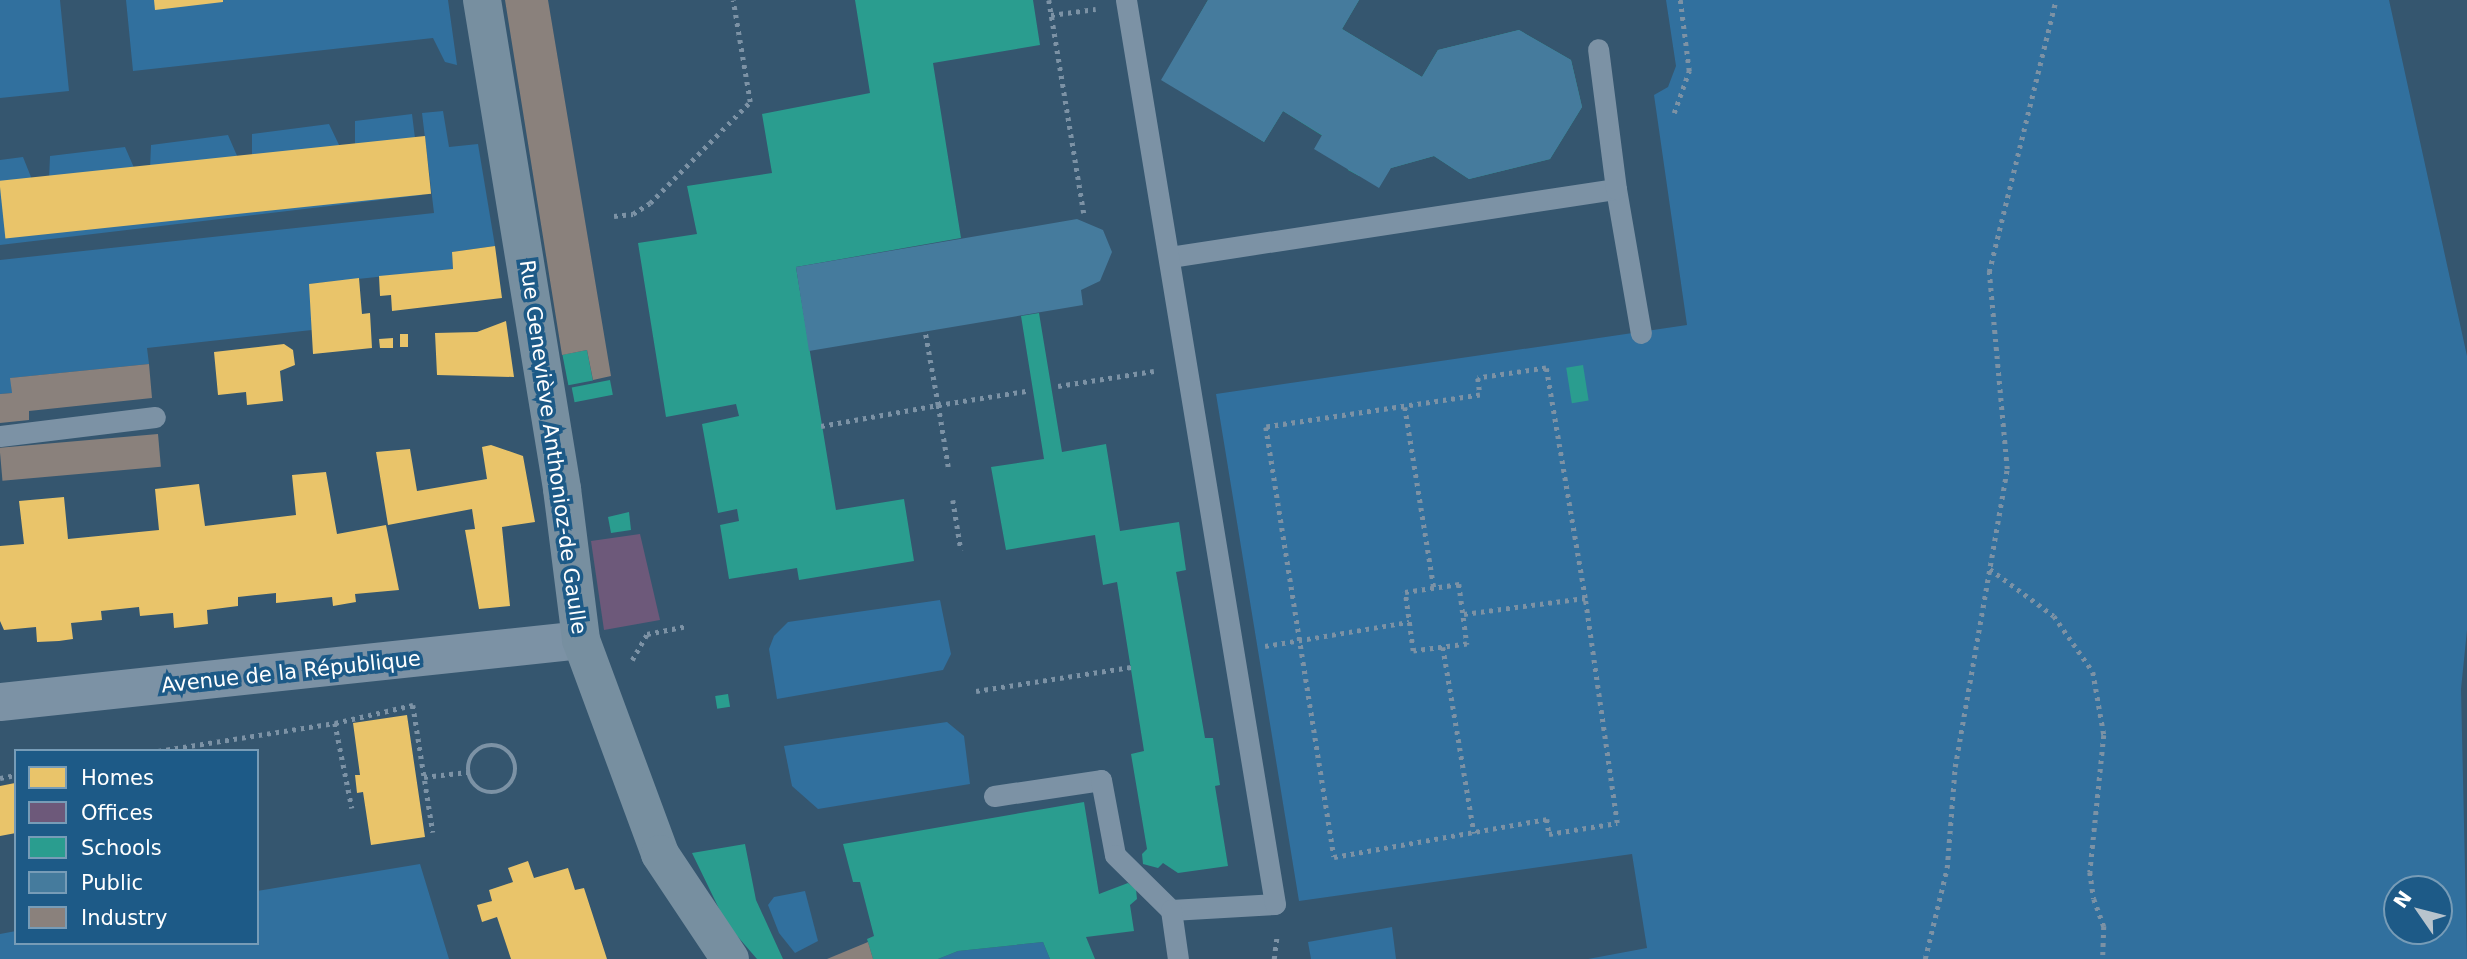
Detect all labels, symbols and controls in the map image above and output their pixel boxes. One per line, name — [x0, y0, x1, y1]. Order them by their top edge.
street label: Rue Geneviève Anthonioz-de Gaulle — [514, 258, 592, 636]
street label: Avenue de la République — [160, 646, 422, 698]
legend — [14, 749, 259, 945]
text: Homes — [81, 766, 154, 790]
text: Offices — [81, 801, 153, 825]
text: Schools — [81, 836, 162, 860]
text: Public — [81, 871, 143, 895]
north arrow — [2383, 875, 2453, 945]
text: N — [2389, 886, 2416, 912]
text: Industry — [81, 906, 167, 930]

